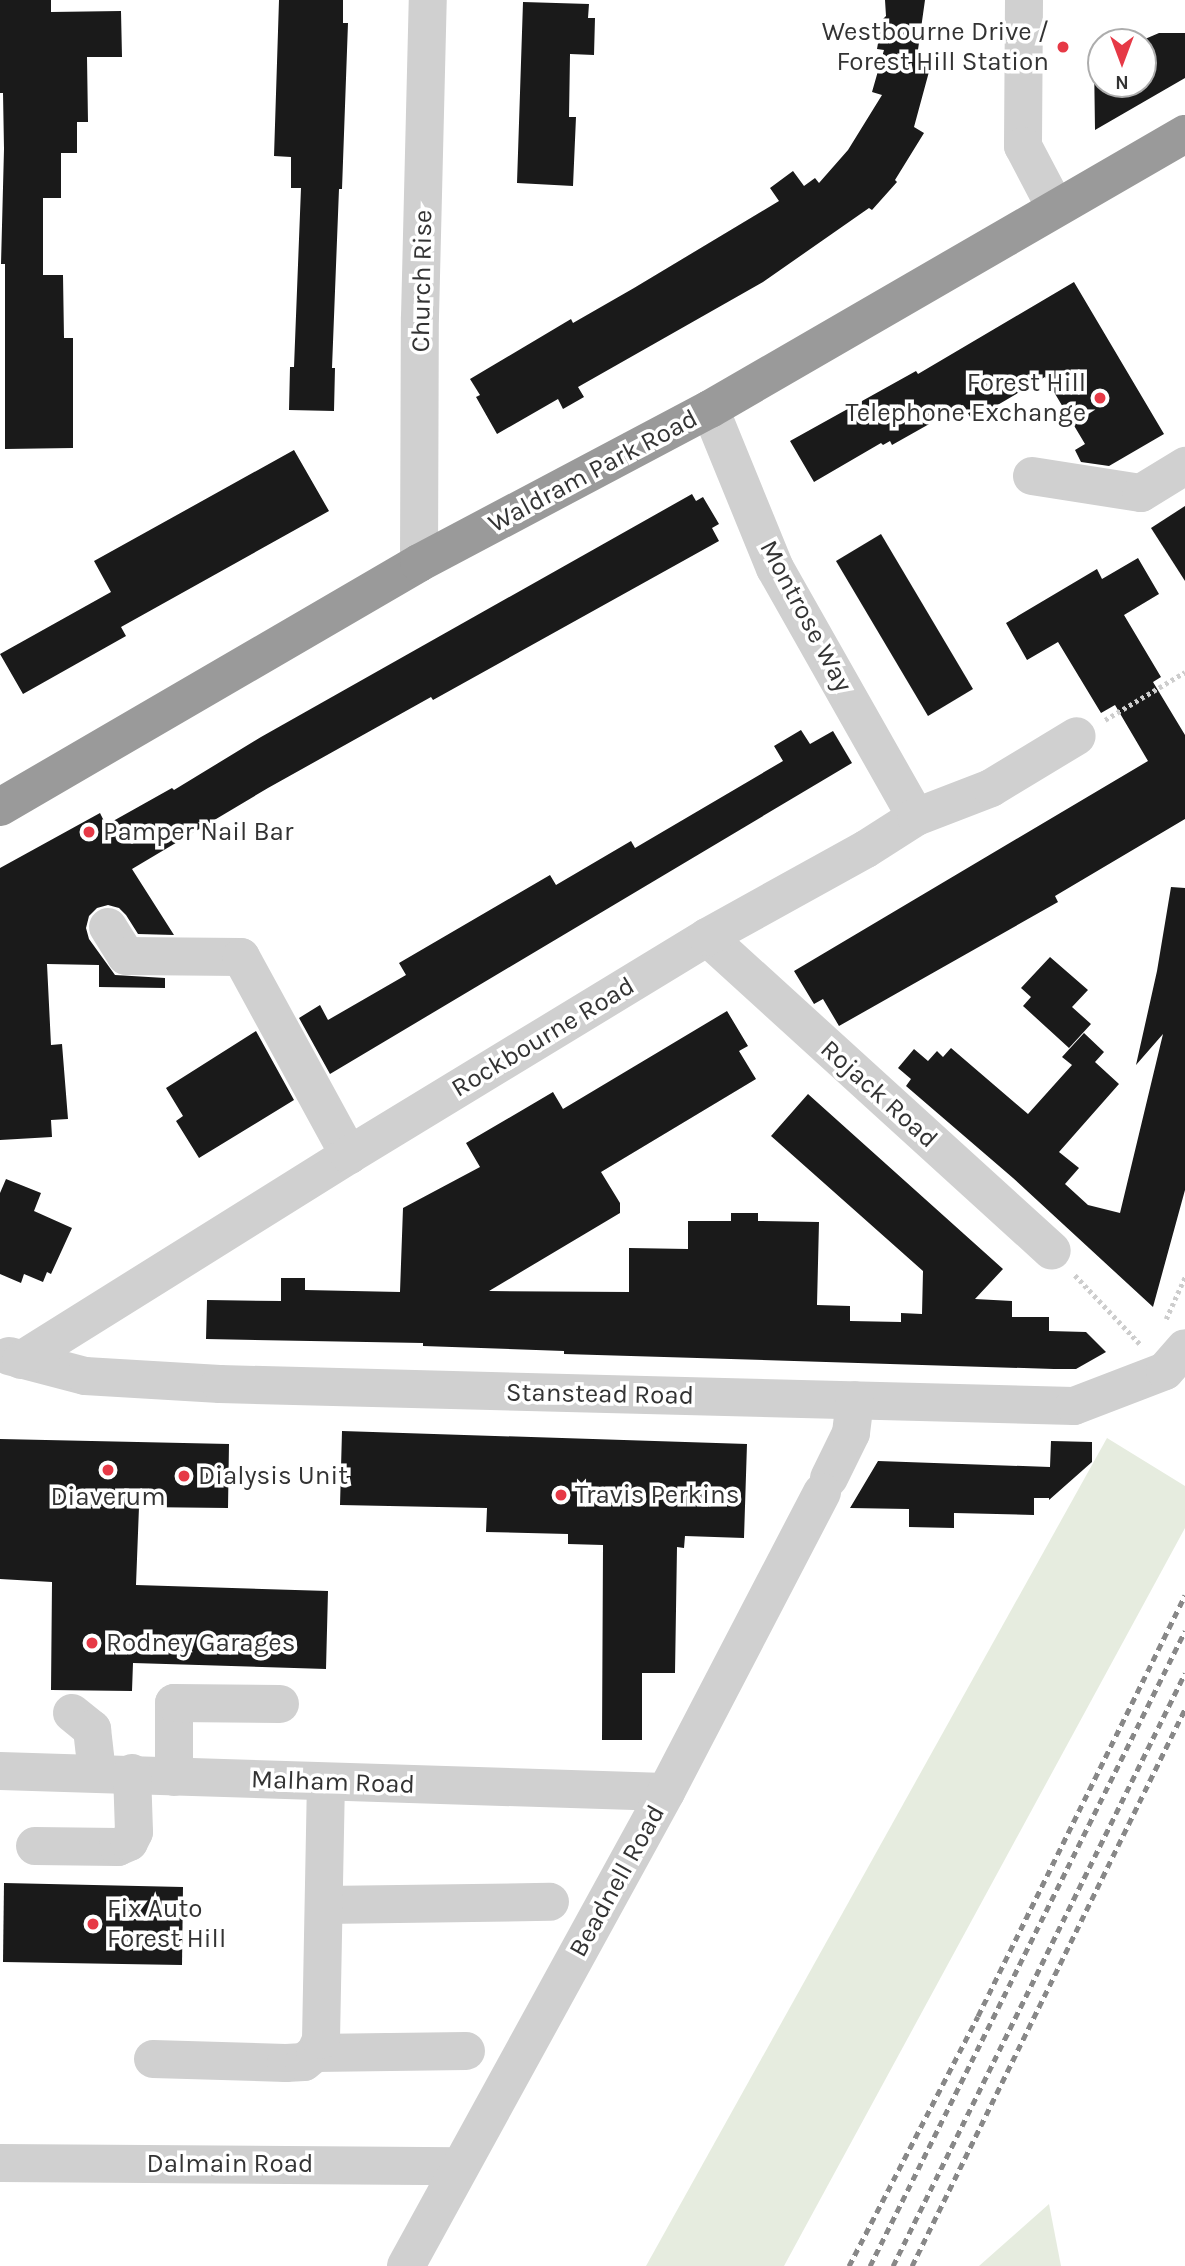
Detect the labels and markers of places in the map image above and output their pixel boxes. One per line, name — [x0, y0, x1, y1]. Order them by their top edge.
place label: Westbourne Drive / Forest Hill Station — [822, 16, 1049, 78]
marker: Westbourne Drive / Forest Hill Station — [1055, 39, 1071, 55]
place label: Forest Hill Telephone Exchange — [846, 367, 1086, 428]
marker: Forest Hill Telephone Exchange — [1092, 390, 1108, 406]
place label: Pamper Nail Bar — [103, 816, 293, 848]
marker: Pamper Nail Bar — [81, 824, 97, 840]
place label: Dialysis Unit — [198, 1460, 348, 1492]
marker: Diaverum — [100, 1462, 116, 1478]
marker: Dialysis Unit — [176, 1468, 192, 1484]
place label: Travis Perkins — [575, 1479, 739, 1511]
place label: Diaverum — [50, 1481, 166, 1513]
marker: Travis Perkins — [553, 1487, 569, 1503]
place label: Rodney Garages — [106, 1627, 295, 1659]
marker: Rodney Garages — [84, 1635, 100, 1651]
place label: Fix Auto Forest Hill — [107, 1893, 226, 1954]
marker: Fix Auto Forest Hill — [85, 1916, 101, 1932]

